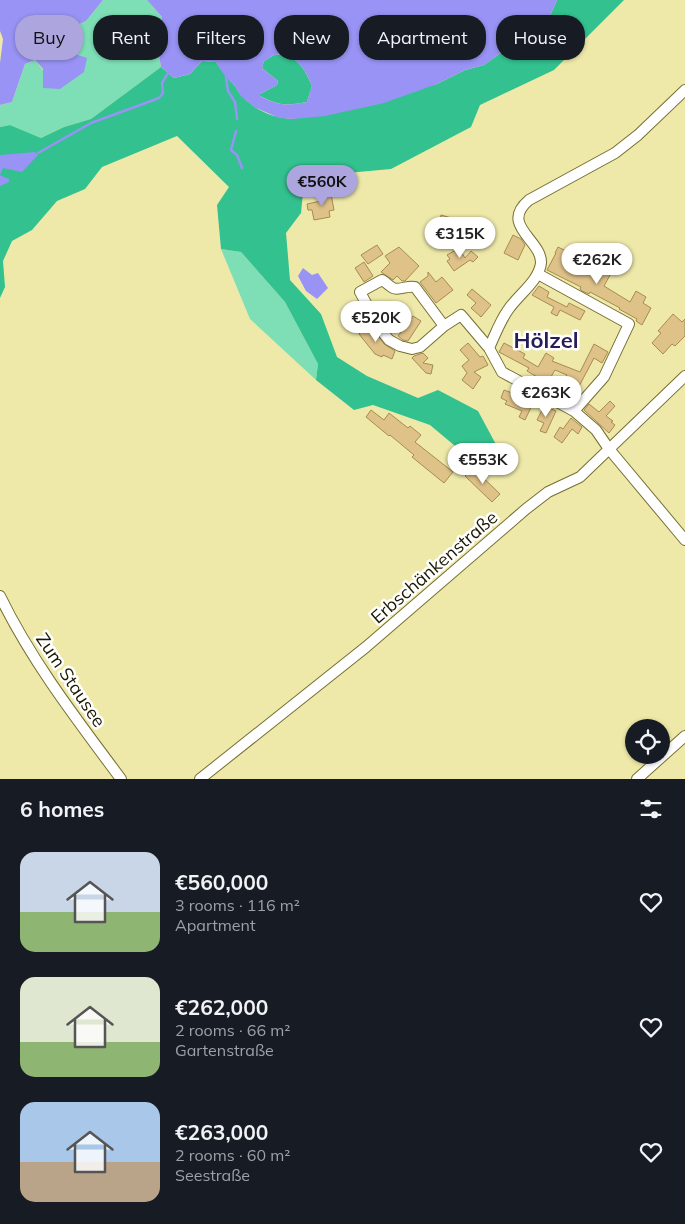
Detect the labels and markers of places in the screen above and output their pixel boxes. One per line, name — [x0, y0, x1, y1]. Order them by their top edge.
pin: €560K — [287, 164, 357, 207]
pin: €315K — [425, 216, 495, 259]
pin: €262K — [562, 242, 632, 285]
pin: €520K — [341, 300, 411, 343]
pin: €263K — [511, 376, 581, 418]
pin: €553K — [448, 442, 518, 485]

